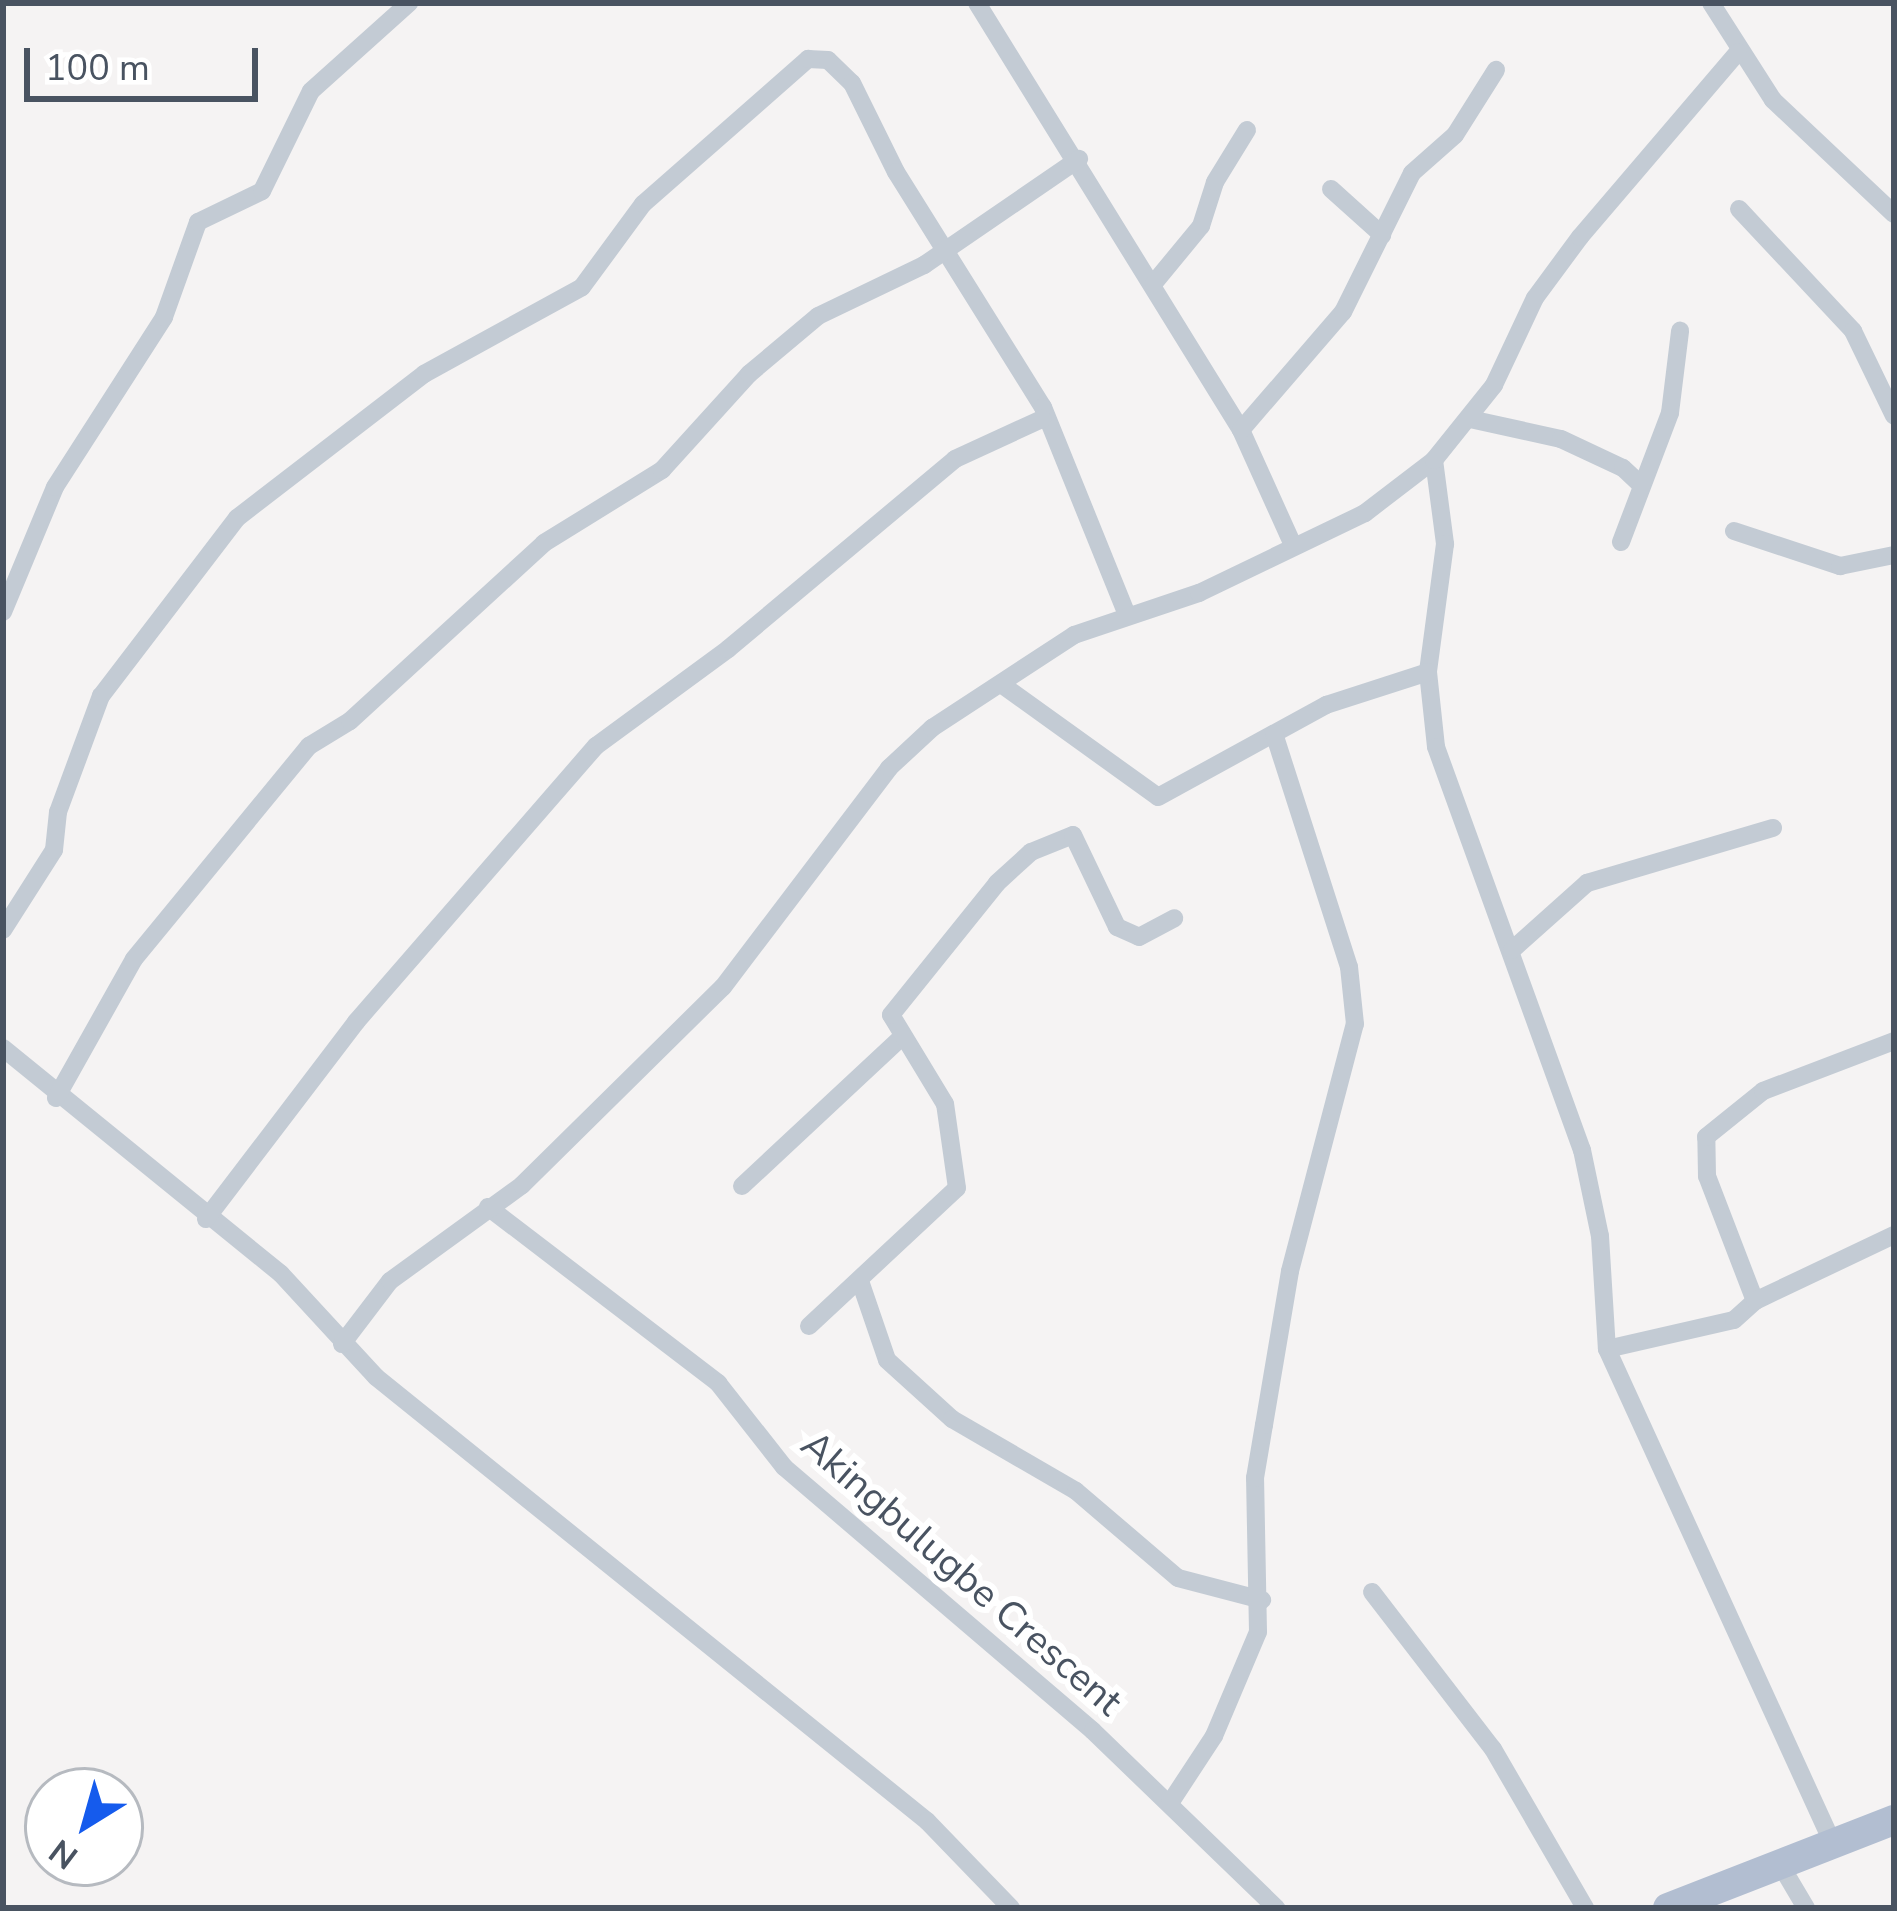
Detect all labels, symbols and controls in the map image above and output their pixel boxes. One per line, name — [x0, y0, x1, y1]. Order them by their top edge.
scale bar — [30, 24, 264, 98]
text: 100 m — [45, 44, 150, 93]
street label: Akingbulugbe Crescent — [791, 1422, 1131, 1726]
north arrow — [24, 1767, 144, 1887]
text: N — [40, 1828, 87, 1879]

